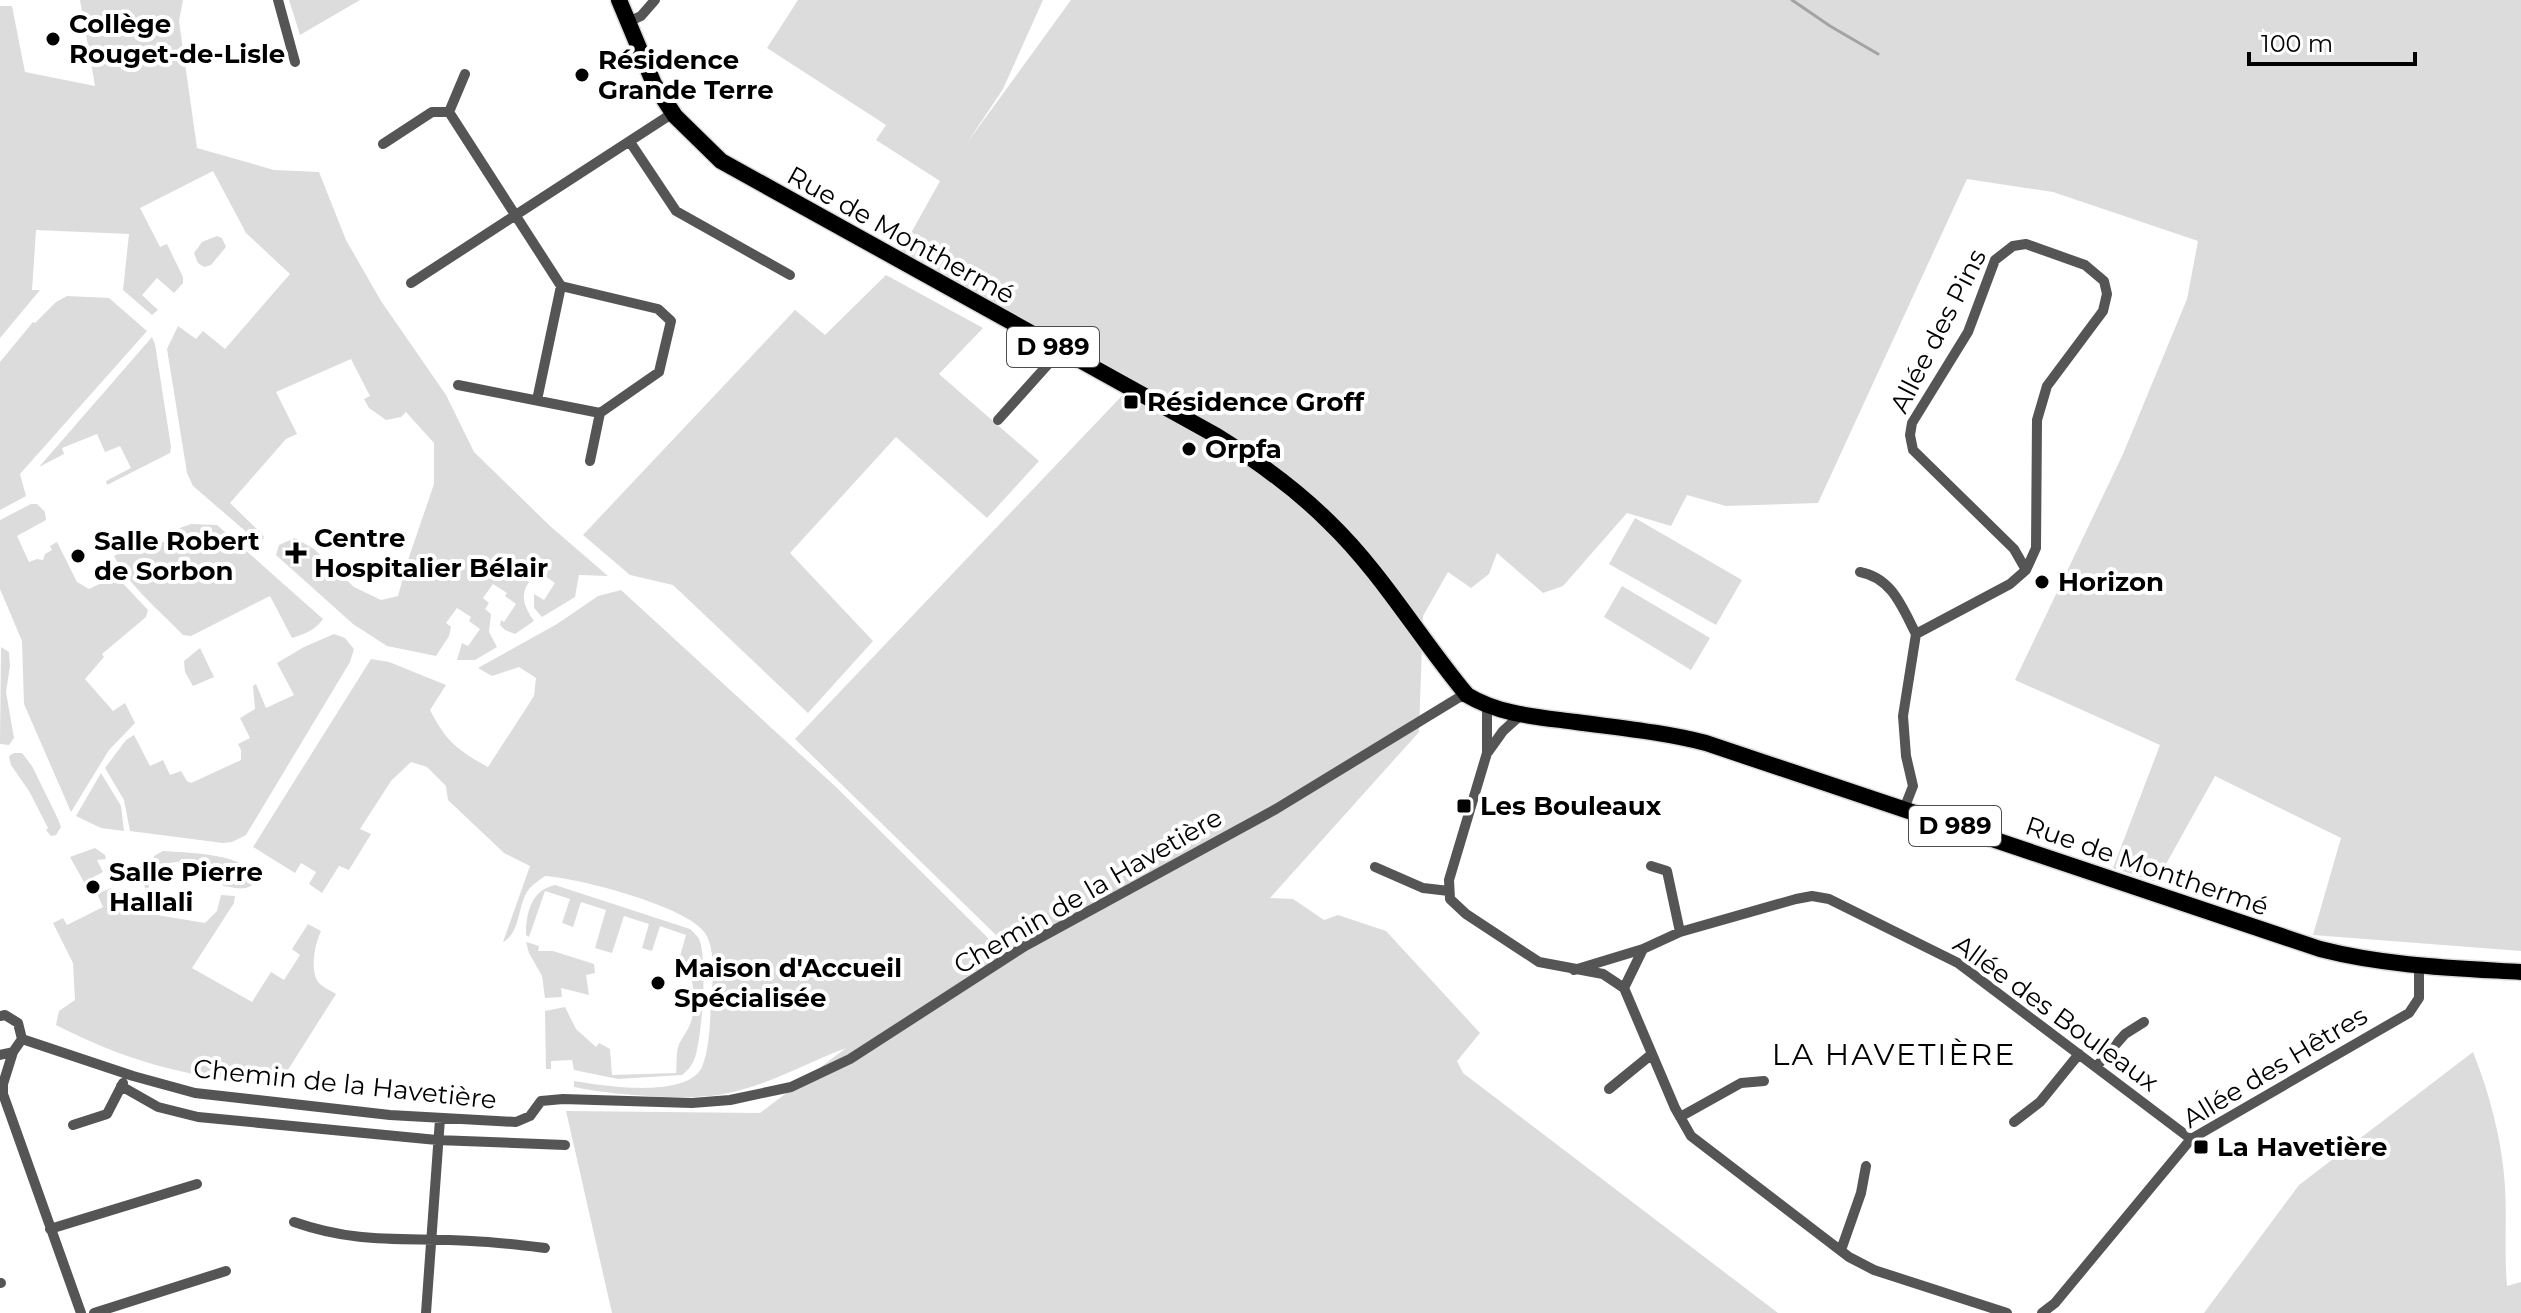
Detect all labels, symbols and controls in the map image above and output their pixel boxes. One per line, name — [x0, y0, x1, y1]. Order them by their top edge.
place label: Collège Rouget-de-Lisle — [69, 8, 285, 70]
scale bar — [2249, 16, 2415, 66]
text: 100 m — [2261, 29, 2333, 58]
marker: Collège Rouget-de-Lisle — [44, 30, 62, 48]
place label: Résidence Grande Terre — [598, 44, 774, 106]
marker: Résidence Grande Terre — [573, 66, 591, 84]
street label: Rue de Monthermé — [782, 159, 1020, 311]
street label: Allée des Pins — [1883, 244, 1993, 418]
road number: D 989 — [1007, 327, 1099, 367]
place label: Résidence Groff — [1147, 386, 1365, 418]
marker: Résidence Groff — [1122, 393, 1140, 411]
place label: Orpfa — [1205, 433, 1282, 465]
marker: Orpfa — [1180, 440, 1198, 458]
place label: Centre Hospitalier Bélair — [314, 522, 548, 584]
place label: Salle Robert de Sorbon — [94, 525, 259, 587]
marker: Centre Hospitalier Bélair — [285, 542, 307, 564]
marker: Salle Robert de Sorbon — [69, 547, 87, 565]
place label: Horizon — [2058, 566, 2164, 598]
marker: Horizon — [2033, 573, 2051, 591]
place label: Les Bouleaux — [1480, 790, 1662, 822]
marker: Les Bouleaux — [1455, 797, 1473, 815]
street label: Chemin de la Havetière — [948, 801, 1228, 981]
road number: D 989 — [1909, 806, 2001, 846]
street label: Rue de Monthermé — [2021, 809, 2273, 923]
place label: Salle Pierre Hallali — [109, 856, 263, 918]
marker: Salle Pierre Hallali — [84, 878, 102, 896]
street label: Allée des Bouleaux — [1947, 928, 2165, 1098]
place label: Maison d'Accueil Spécialisée — [674, 952, 902, 1014]
marker: Maison d'Accueil Spécialisée — [649, 974, 667, 992]
street label: Allée des Hêtres — [2177, 999, 2373, 1135]
district label: LA HAVETIÈRE — [1772, 1036, 2016, 1073]
street label: Chemin de la Havetière — [192, 1052, 498, 1116]
place label: La Havetière — [2217, 1131, 2388, 1163]
marker: La Havetière — [2192, 1138, 2210, 1156]

